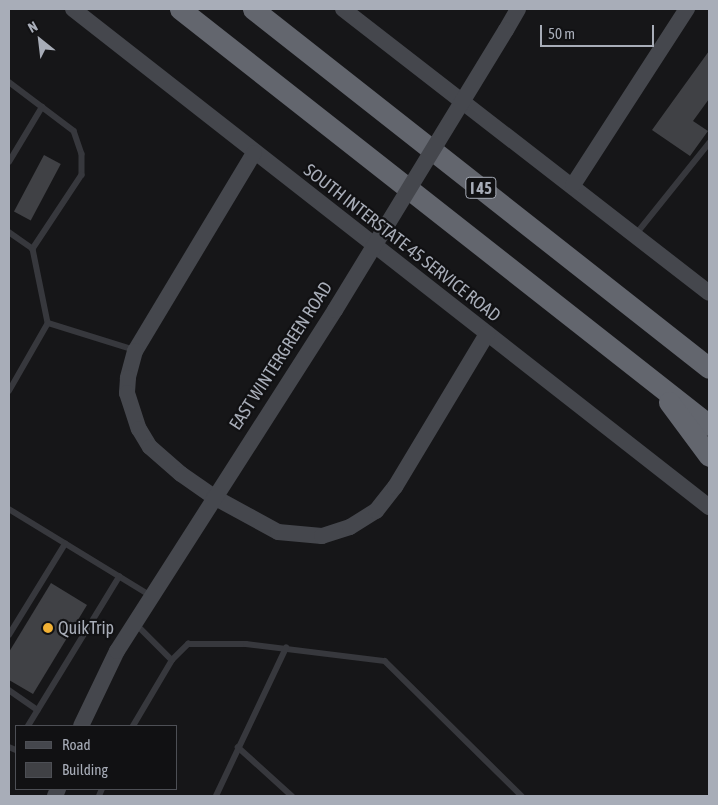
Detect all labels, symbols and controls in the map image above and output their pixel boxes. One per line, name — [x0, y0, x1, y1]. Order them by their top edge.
north arrow — [15, 15, 65, 65]
scale bar — [543, 15, 657, 47]
text: N — [25, 18, 40, 36]
text: 50 m — [548, 25, 575, 42]
street label: SOUTH INTERSTATE 45 SERVICE ROAD — [299, 160, 505, 326]
road number: I 45 — [465, 174, 497, 202]
street label: EAST WINTERGREEN ROAD — [225, 278, 337, 434]
place label: QuikTrip — [58, 617, 114, 639]
marker: QuikTrip — [42, 622, 54, 634]
legend — [15, 725, 178, 790]
text: Road — [62, 736, 91, 753]
text: Building — [62, 761, 108, 778]

